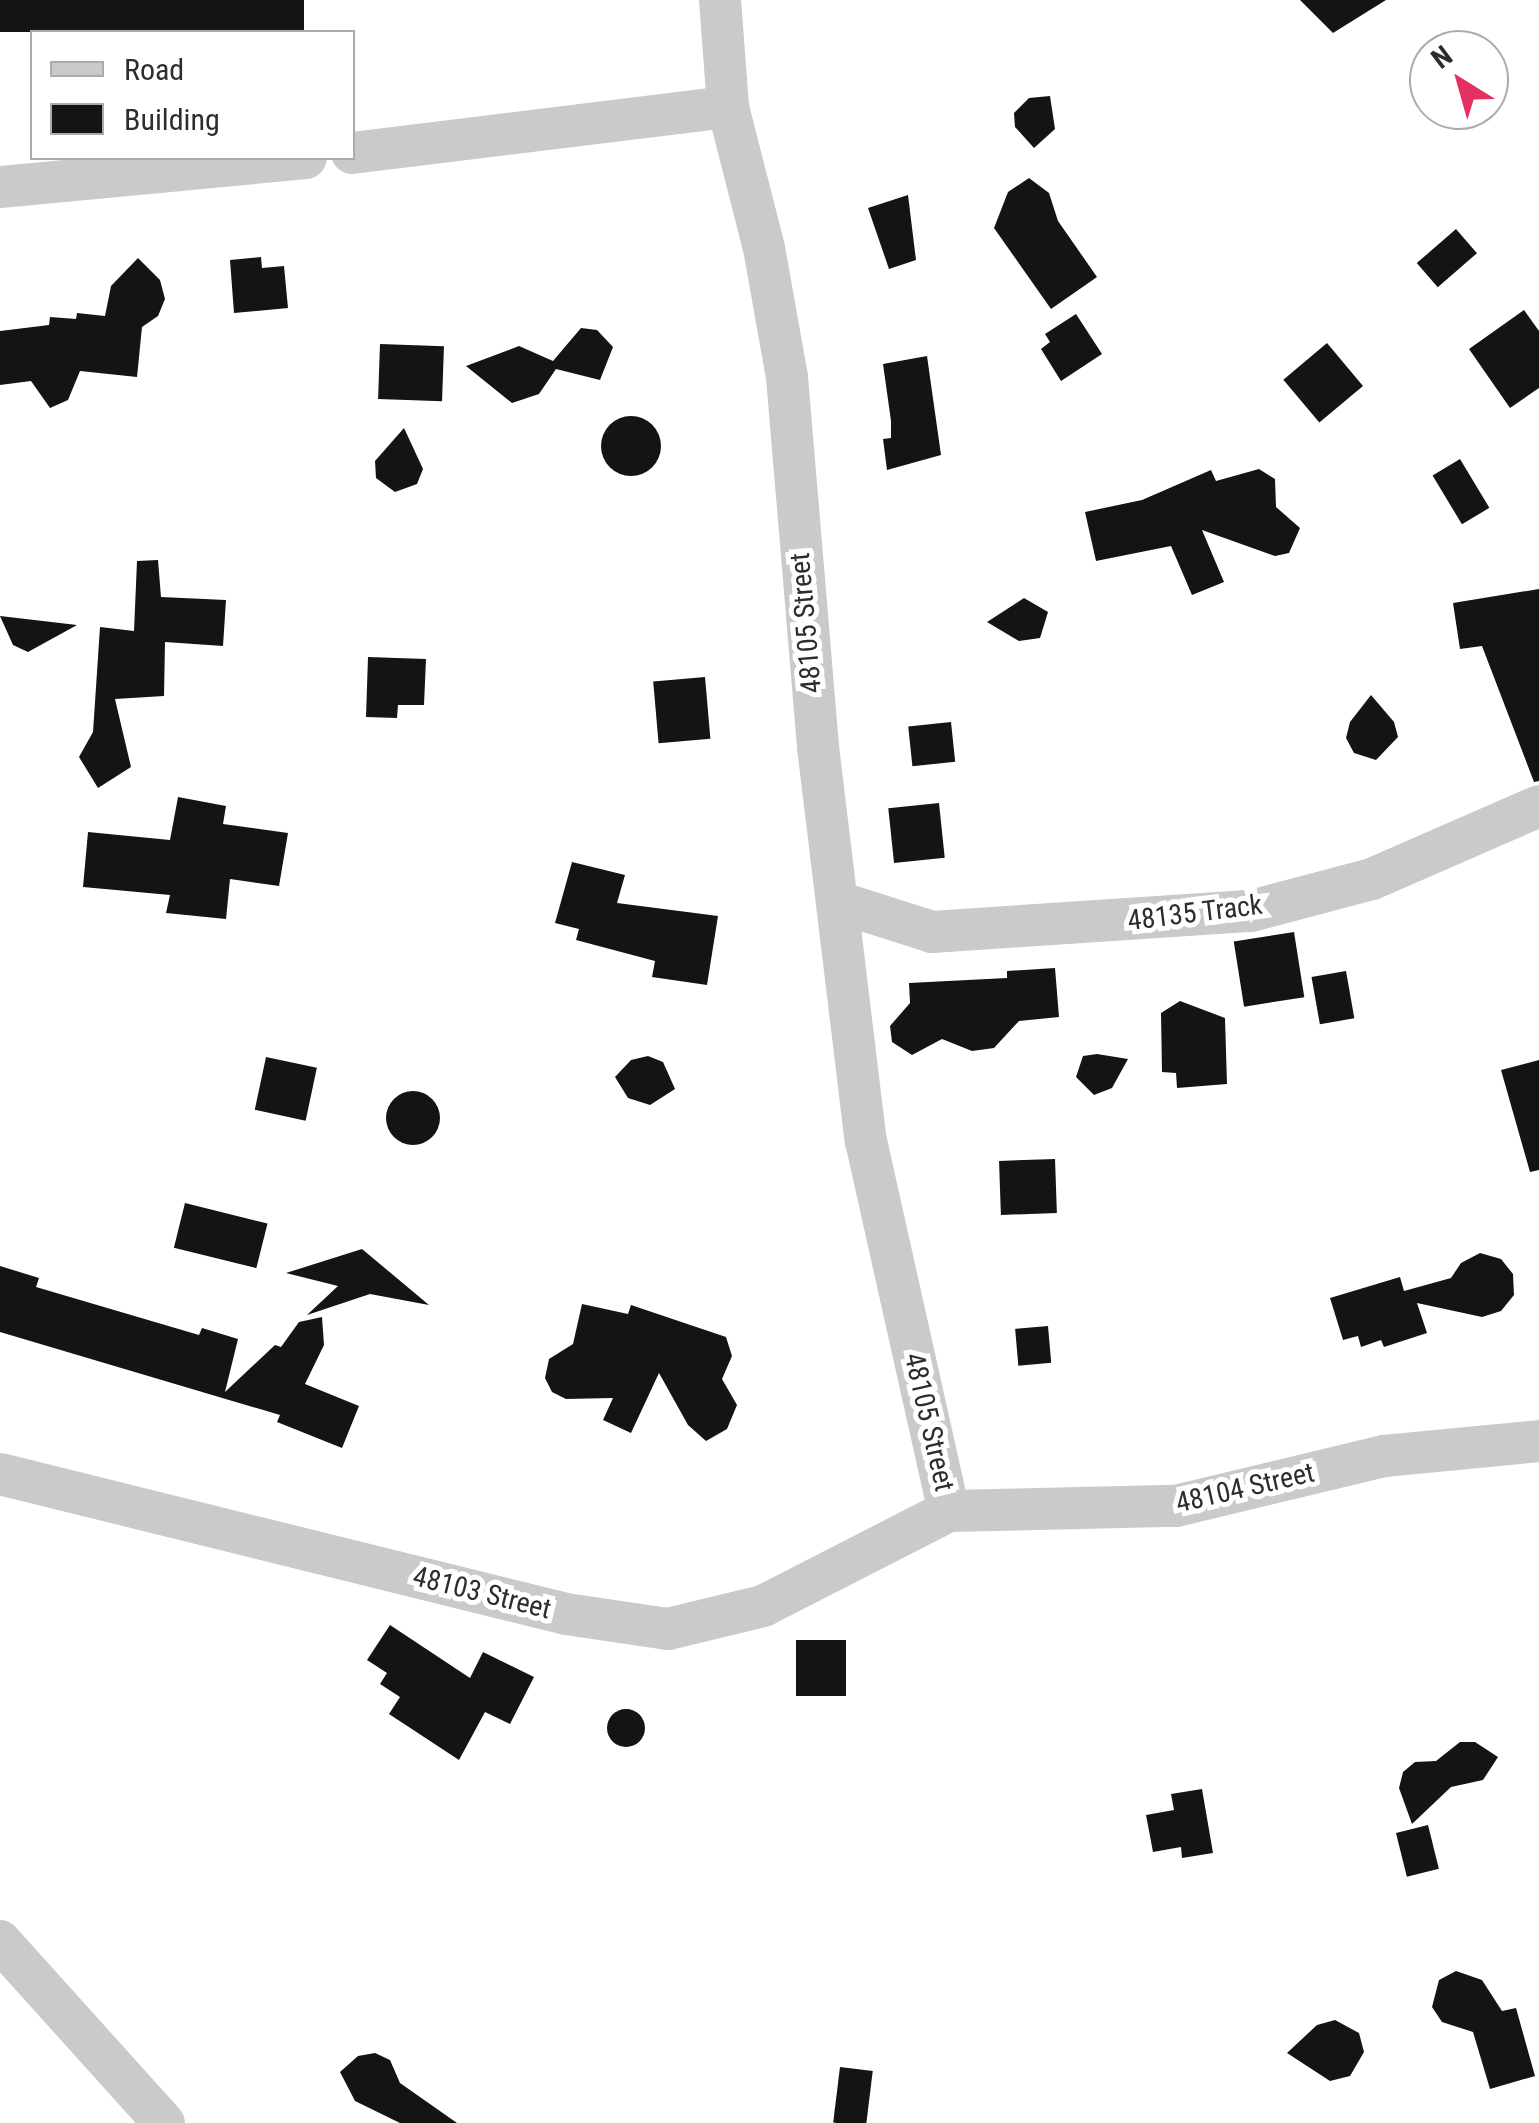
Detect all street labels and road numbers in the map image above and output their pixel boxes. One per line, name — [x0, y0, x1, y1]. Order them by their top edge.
street label: 48105 Street — [783, 551, 829, 695]
street label: 48135 Track — [1125, 888, 1265, 938]
street label: 48105 Street — [897, 1349, 961, 1495]
street label: 48104 Street — [1172, 1456, 1318, 1520]
street label: 48103 Street — [409, 1560, 555, 1626]

